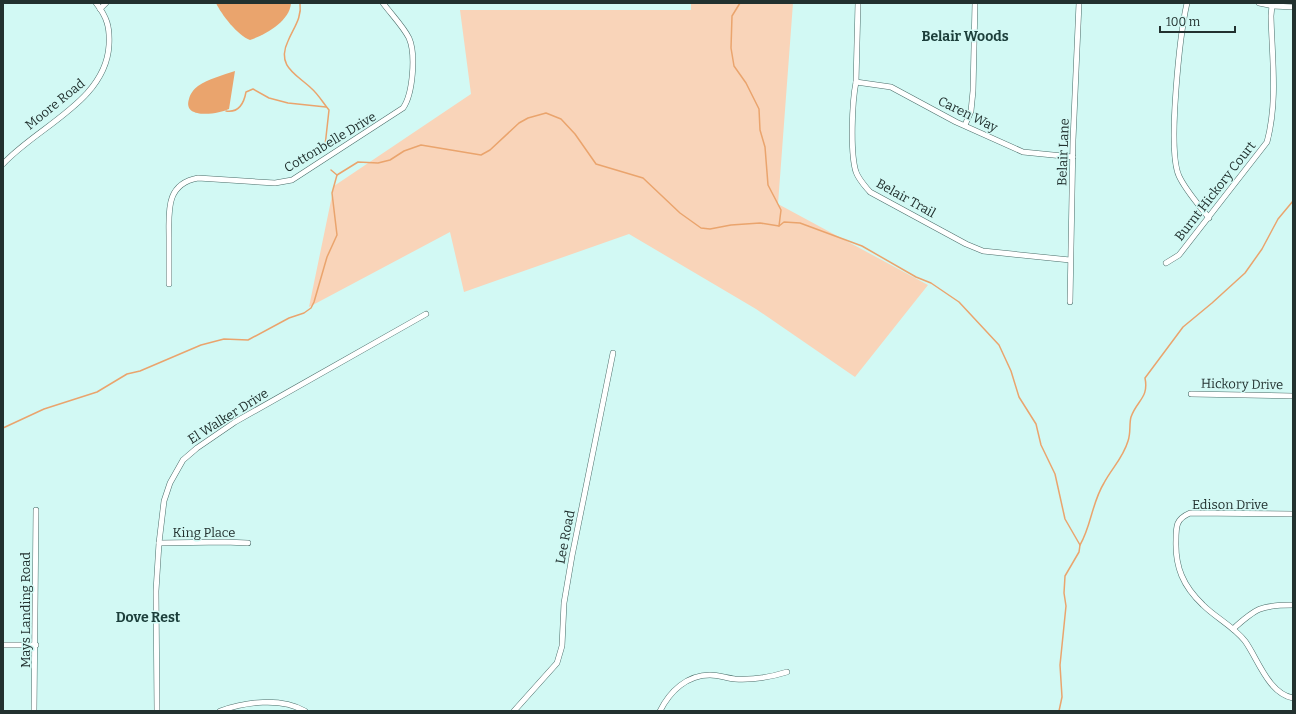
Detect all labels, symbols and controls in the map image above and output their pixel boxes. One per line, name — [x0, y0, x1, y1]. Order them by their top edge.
scale bar — [1160, 8, 1235, 34]
text: 100 m — [1166, 15, 1201, 29]
district label: Belair Woods — [921, 28, 1009, 45]
street label: Moore Road — [22, 75, 88, 132]
street label: Caren Way — [936, 93, 1000, 135]
street label: Cottonbelle Drive — [281, 109, 379, 175]
street label: Belair Lane — [1054, 118, 1072, 186]
street label: Burnt Hickory Court — [1172, 138, 1259, 244]
street label: Belair Trail — [874, 176, 939, 221]
street label: Hickory Drive — [1201, 376, 1283, 392]
street label: El Walker Drive — [185, 385, 271, 447]
street label: Edison Drive — [1192, 497, 1268, 512]
street label: Lee Road — [552, 509, 578, 565]
street label: King Place — [173, 525, 235, 540]
street label: Mays Landing Road — [18, 552, 33, 668]
district label: Dove Rest — [116, 609, 181, 626]

